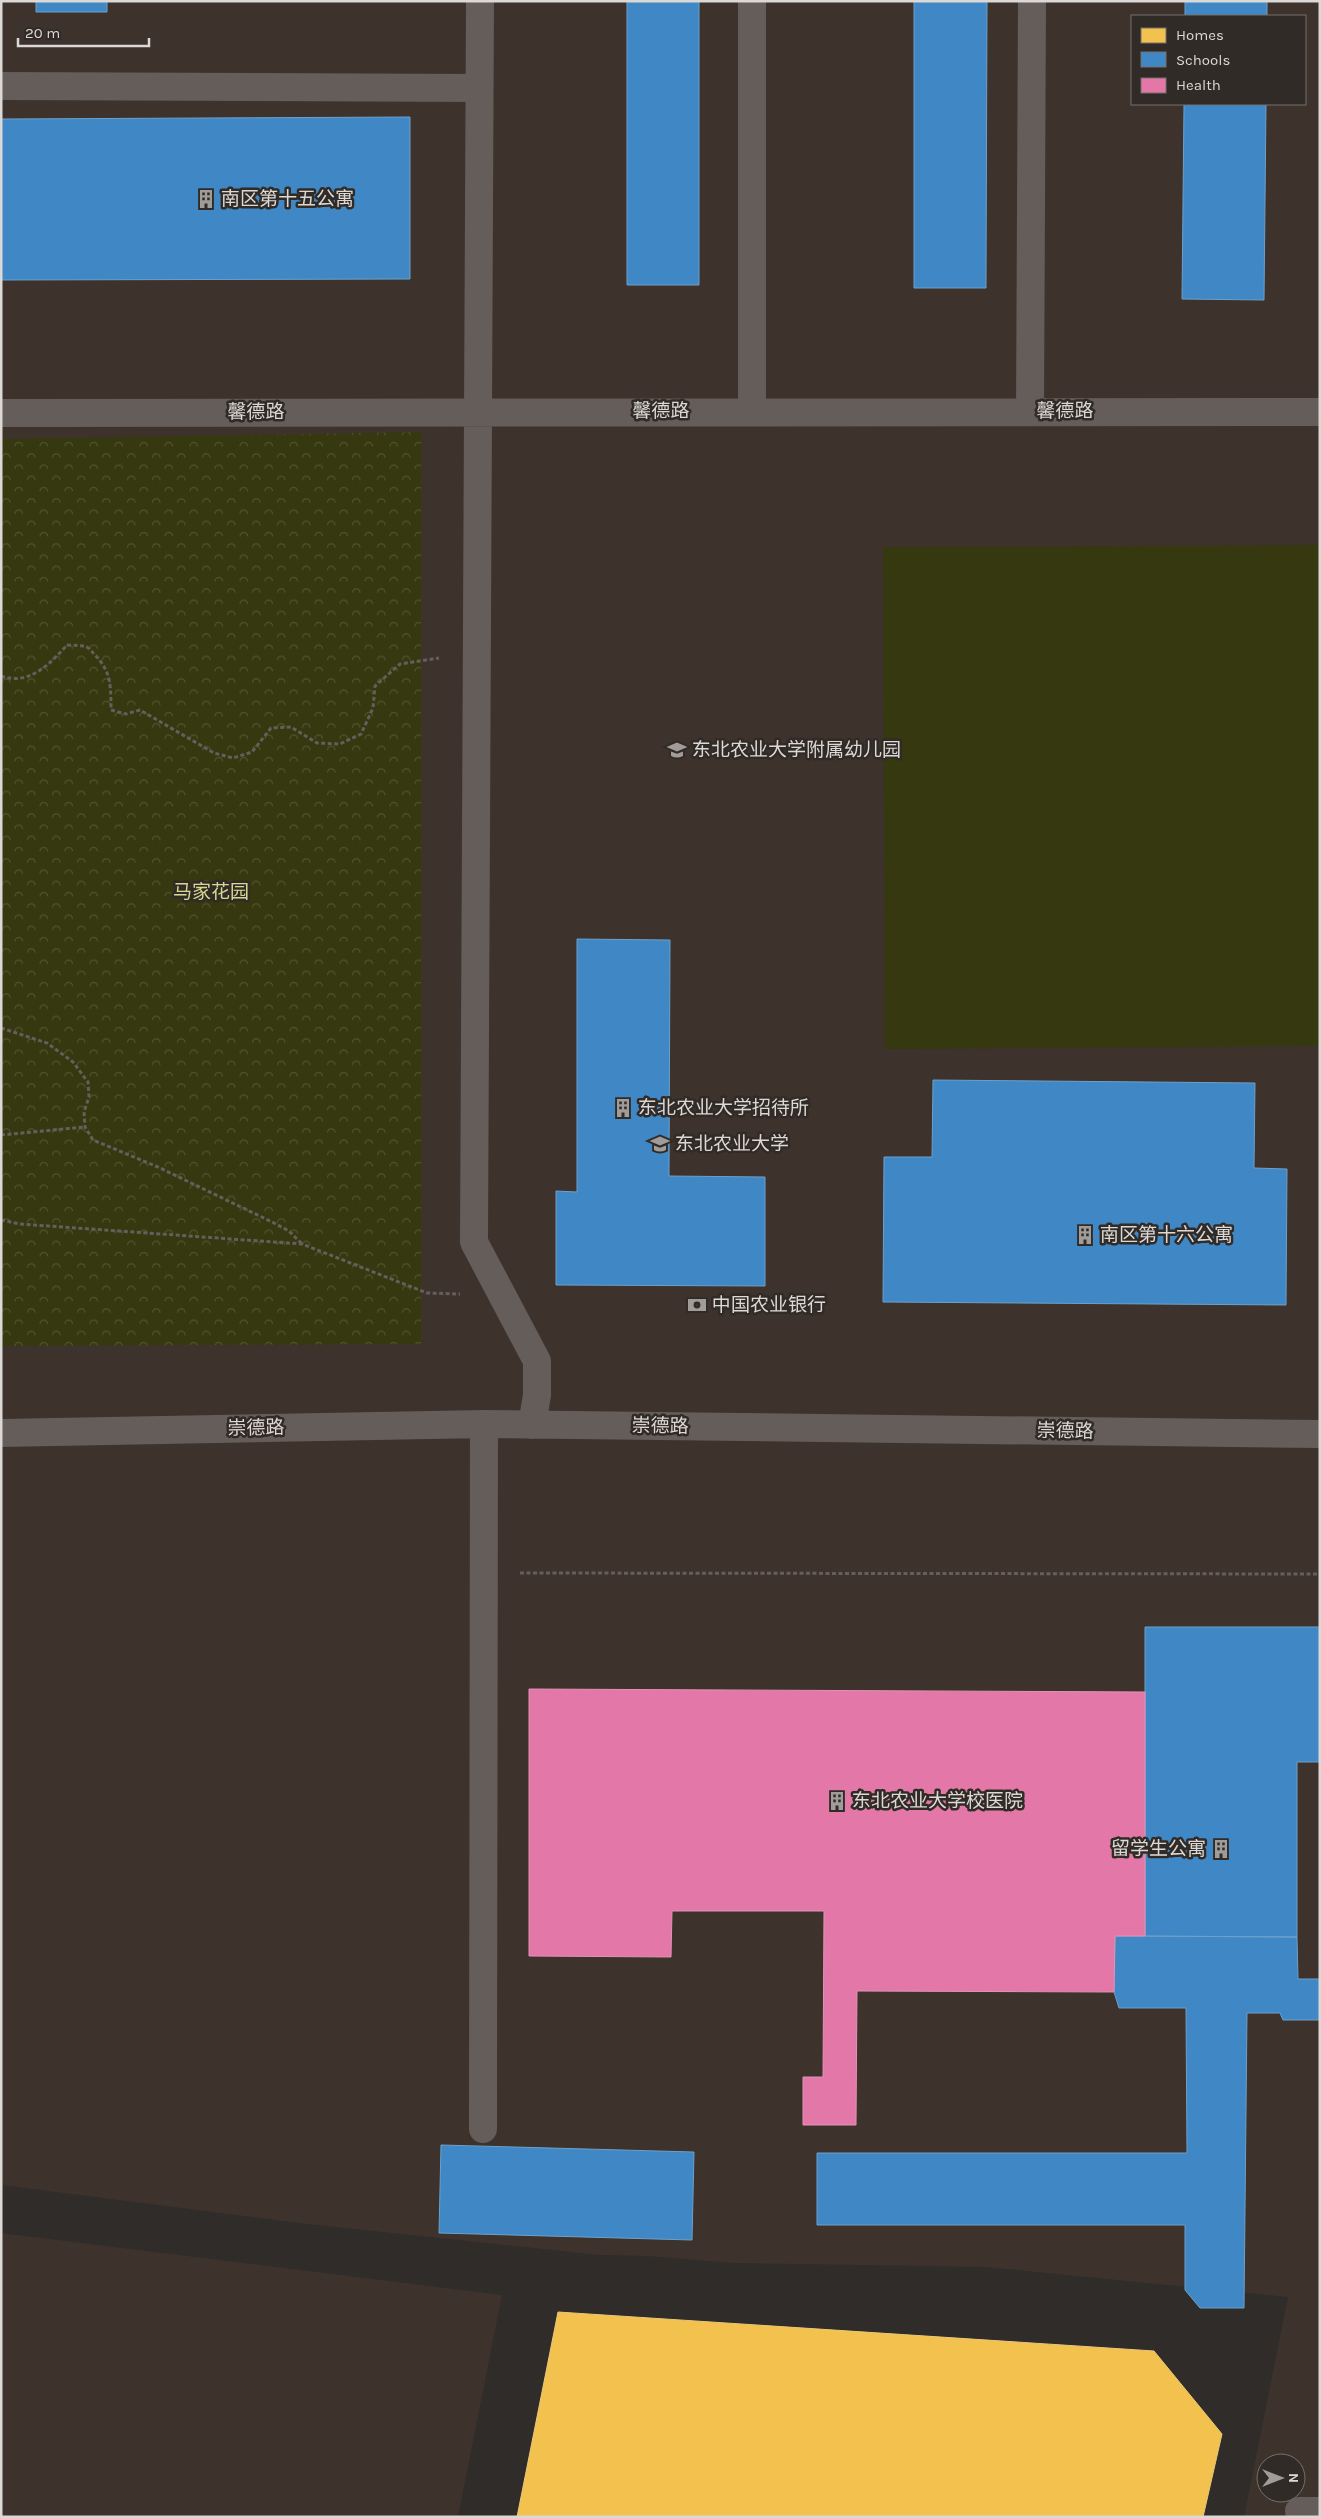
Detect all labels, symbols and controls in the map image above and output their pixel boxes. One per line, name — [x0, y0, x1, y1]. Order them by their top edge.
scale bar — [18, 15, 149, 47]
legend — [1131, 15, 1306, 105]
text: 20 m — [25, 24, 60, 42]
text: Homes — [1176, 26, 1224, 44]
text: Schools — [1176, 51, 1230, 69]
text: Health — [1176, 76, 1221, 94]
building icon: 南区第十五公寓 — [195, 188, 217, 210]
place label: 南区第十五公寓 — [221, 188, 354, 210]
street label: 馨德路 — [632, 400, 690, 422]
street label: 馨德路 — [1036, 400, 1094, 422]
street label: 馨德路 — [227, 401, 285, 423]
school or university icon: 东北农业大学附属幼儿园 — [666, 739, 688, 761]
place label: 东北农业大学附属幼儿园 — [692, 739, 901, 761]
park label: 马家花园 — [173, 881, 249, 903]
building icon: 东北农业大学招待所 — [612, 1097, 634, 1119]
place label: 东北农业大学招待所 — [638, 1097, 809, 1119]
school or university icon: 东北农业大学 — [649, 1133, 671, 1155]
place label: 东北农业大学 — [675, 1133, 789, 1155]
building icon: 南区第十六公寓 — [1074, 1224, 1096, 1246]
place label: 南区第十六公寓 — [1100, 1224, 1233, 1246]
bank icon: 中国农业银行 — [686, 1294, 708, 1316]
place label: 中国农业银行 — [712, 1294, 826, 1316]
street label: 崇德路 — [631, 1415, 689, 1437]
street label: 崇德路 — [227, 1417, 285, 1439]
street label: 崇德路 — [1036, 1420, 1094, 1442]
building icon: 东北农业大学校医院 — [826, 1790, 848, 1812]
place label: 东北农业大学校医院 — [852, 1790, 1023, 1812]
place label: 留学生公寓 — [1111, 1838, 1206, 1860]
building icon: 留学生公寓 — [1210, 1838, 1232, 1860]
north arrow — [1256, 2453, 1306, 2503]
text: N — [1285, 2473, 1302, 2483]

